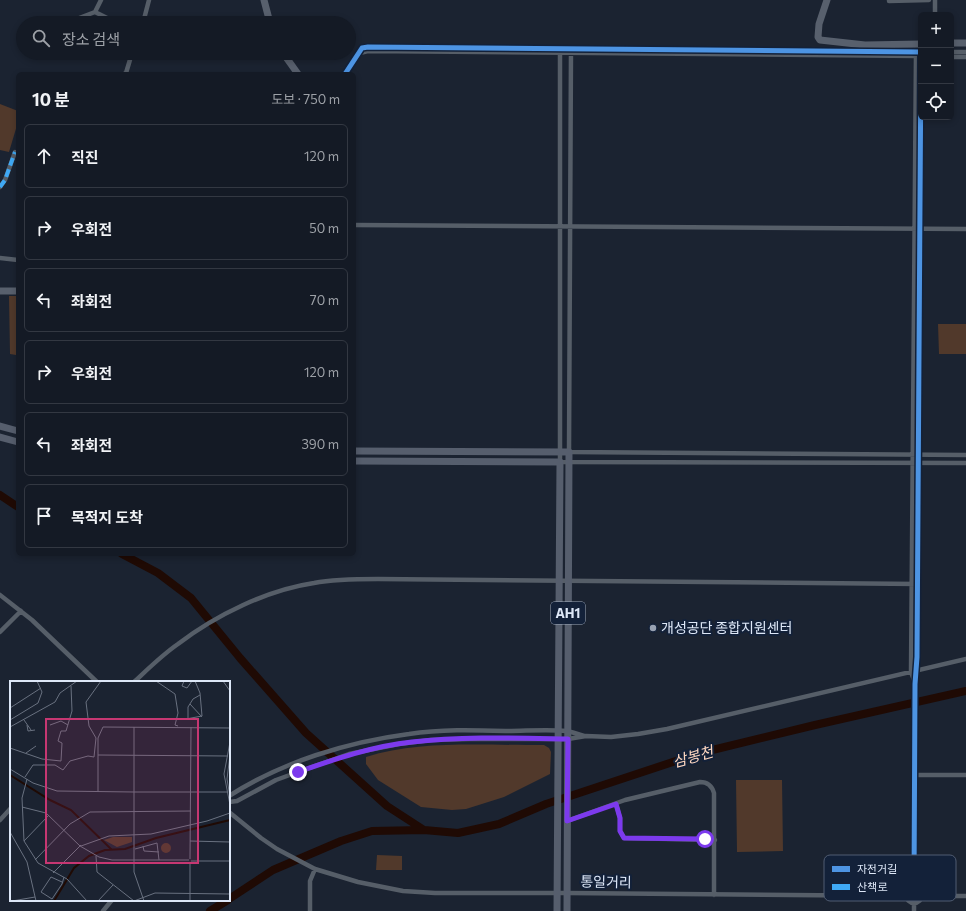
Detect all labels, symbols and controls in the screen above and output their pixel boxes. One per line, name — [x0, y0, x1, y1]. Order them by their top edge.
map controls — [918, 12, 954, 120]
button: + — [918, 12, 954, 48]
search box — [16, 16, 356, 60]
icon: search — [30, 27, 52, 49]
text: 장소 검색 — [62, 30, 120, 48]
button: − — [918, 48, 954, 84]
button: locate — [918, 84, 954, 120]
text: 10 분 — [32, 89, 70, 110]
text: 도보 · 750 m — [271, 91, 340, 107]
icon: ahead — [33, 145, 55, 167]
text: 직진 — [71, 148, 99, 166]
text: 120 m — [304, 148, 339, 164]
icon: right — [33, 217, 55, 239]
text: 우회전 — [71, 220, 112, 238]
text: 50 m — [309, 220, 339, 236]
icon: left — [33, 289, 55, 311]
text: 좌회전 — [71, 292, 112, 310]
text: 70 m — [310, 292, 339, 308]
icon: right — [33, 361, 55, 383]
text: 우회전 — [71, 364, 112, 382]
text: 120 m — [304, 364, 339, 380]
icon: left — [33, 433, 55, 455]
text: 좌회전 — [71, 436, 112, 454]
text: 390 m — [301, 436, 339, 452]
icon: arrive — [33, 505, 55, 527]
text: 목적지 도착 — [71, 508, 143, 526]
road number: AH1 — [551, 602, 585, 624]
place label: 개성공단 종합지원센터 — [661, 619, 792, 636]
marker: 개성공단 종합지원센터 — [648, 623, 658, 633]
inset map — [10, 681, 230, 901]
water label: 삼봉천 — [670, 741, 717, 770]
route end — [289, 763, 307, 781]
route start — [696, 830, 714, 848]
legend — [824, 855, 956, 901]
text: 자전거길 — [857, 862, 897, 875]
street label: 통일거리 — [580, 873, 632, 890]
text: 산책로 — [857, 880, 887, 893]

